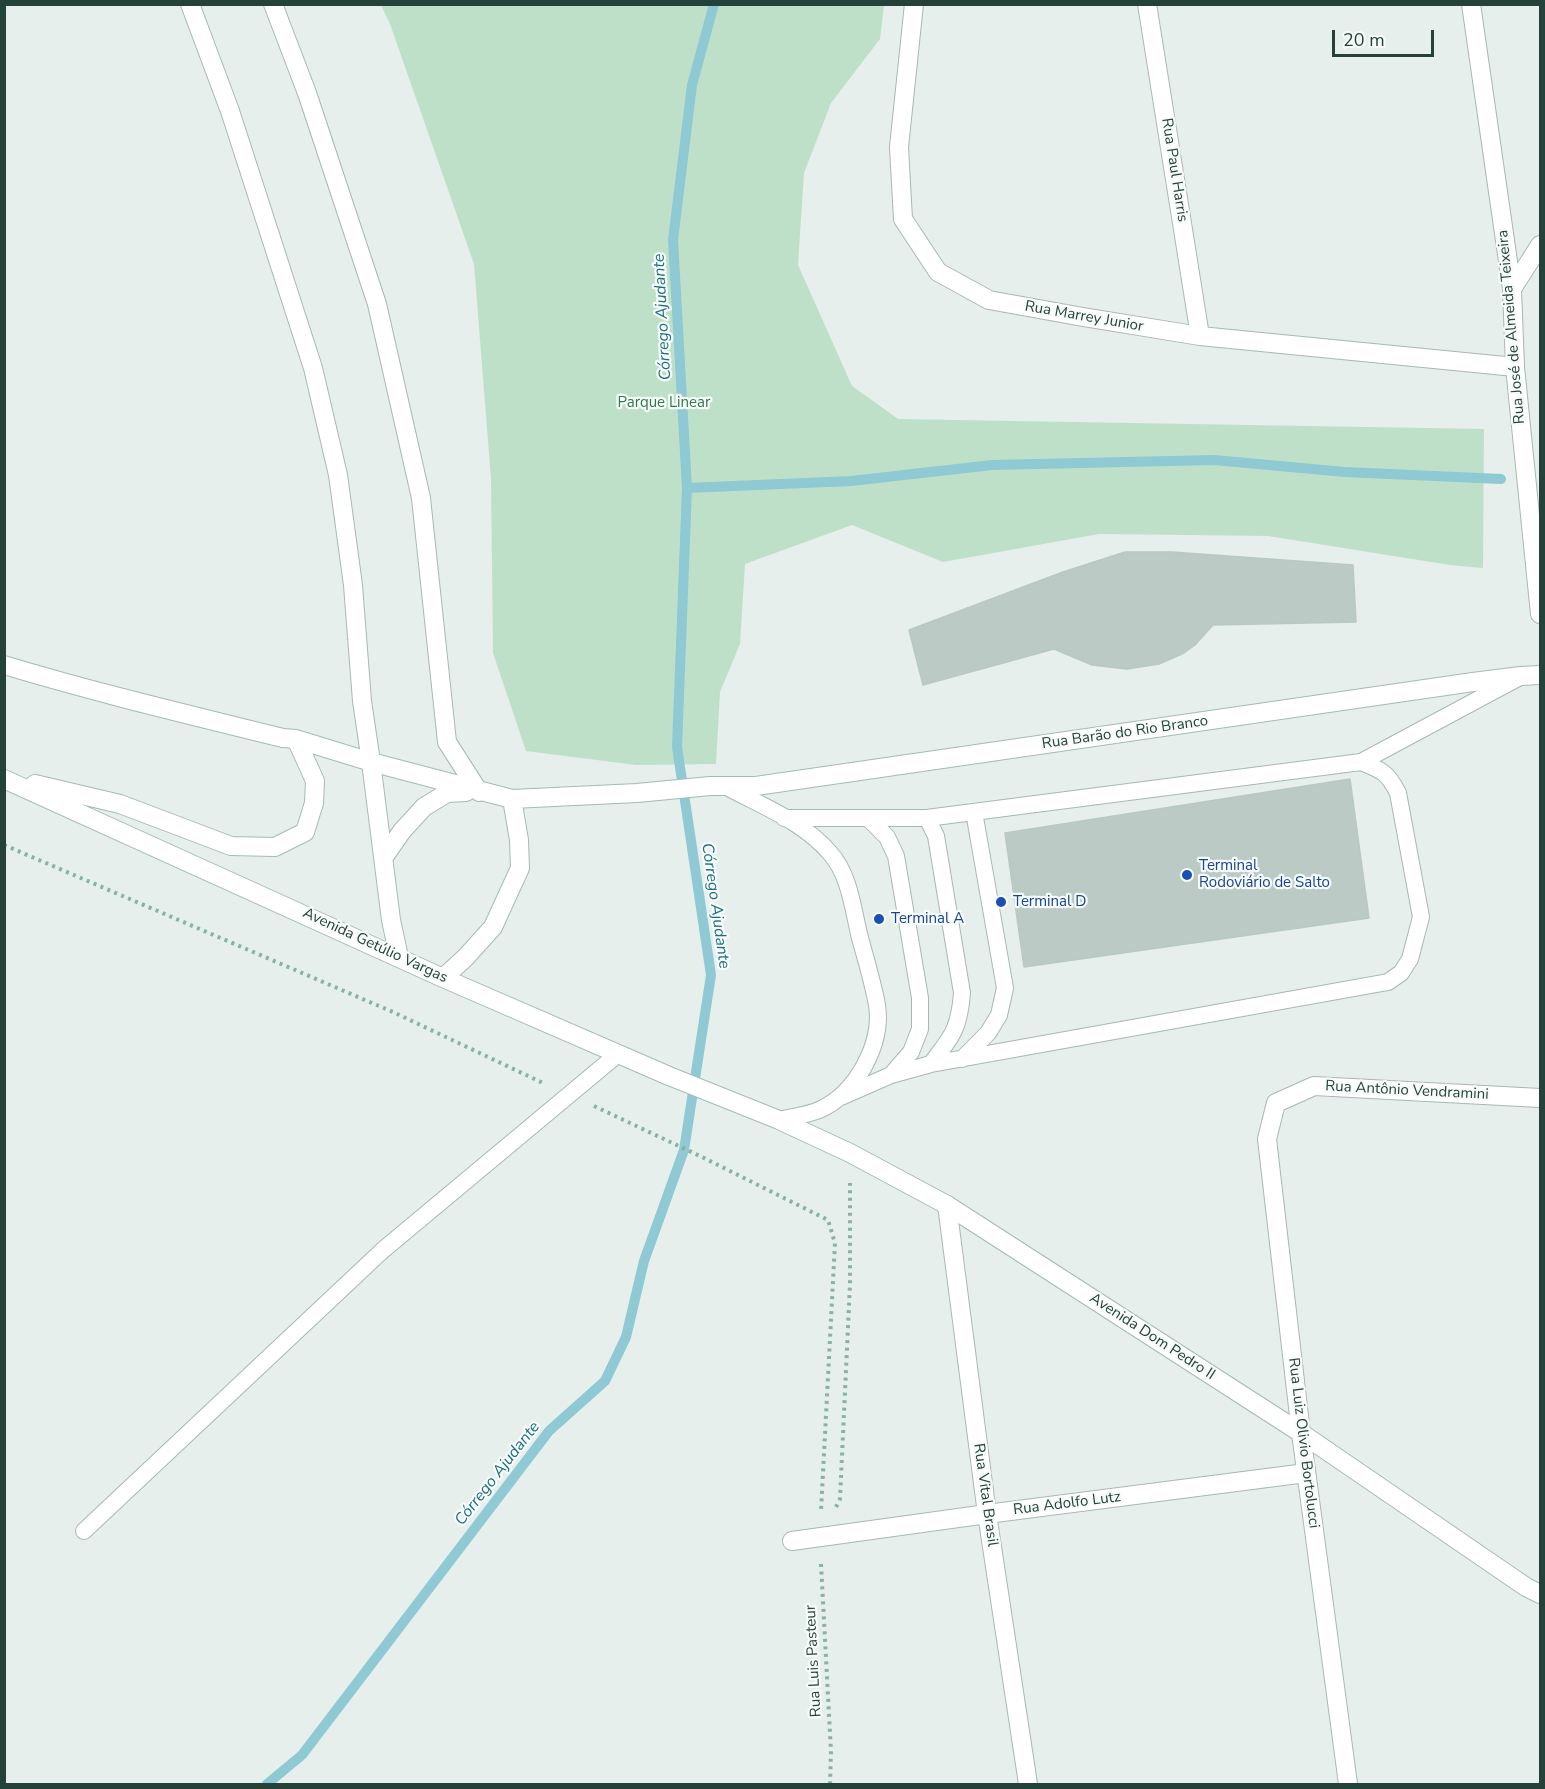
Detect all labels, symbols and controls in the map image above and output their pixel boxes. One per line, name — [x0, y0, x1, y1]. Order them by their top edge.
scale bar — [1335, 18, 1437, 56]
text: 20 m — [1343, 28, 1385, 52]
street label: Rua Paul Harris — [1157, 117, 1191, 223]
street label: Rua José de Almeida Teixeira — [1495, 229, 1529, 425]
water label: Córrego Ajudante — [650, 253, 676, 381]
street label: Rua Marrey Junior — [1023, 298, 1145, 336]
park label: Parque Linear — [618, 394, 710, 412]
street label: Rua Barão do Rio Branco — [1041, 712, 1209, 754]
water label: Córrego Ajudante — [697, 842, 733, 970]
place label: Terminal Rodoviário de Salto — [1199, 857, 1330, 892]
marker: Terminal Rodoviário de Salto — [1180, 868, 1194, 882]
place label: Terminal D — [1013, 893, 1086, 911]
marker: Terminal D — [994, 895, 1008, 909]
street label: Avenida Getúlio Vargas — [300, 904, 450, 988]
place label: Terminal A — [891, 910, 964, 928]
marker: Terminal A — [872, 912, 886, 926]
street label: Rua Antônio Vendramini — [1325, 1078, 1489, 1104]
street label: Avenida Dom Pedro II — [1086, 1290, 1218, 1384]
street label: Rua Luiz Olivio Bortolucci — [1284, 1357, 1322, 1529]
water label: Córrego Ajudante — [451, 1418, 545, 1530]
street label: Rua Vital Brasil — [969, 1442, 1001, 1548]
street label: Rua Adolfo Lutz — [1012, 1488, 1122, 1520]
street label: Rua Luis Pasteur — [802, 1604, 826, 1718]

